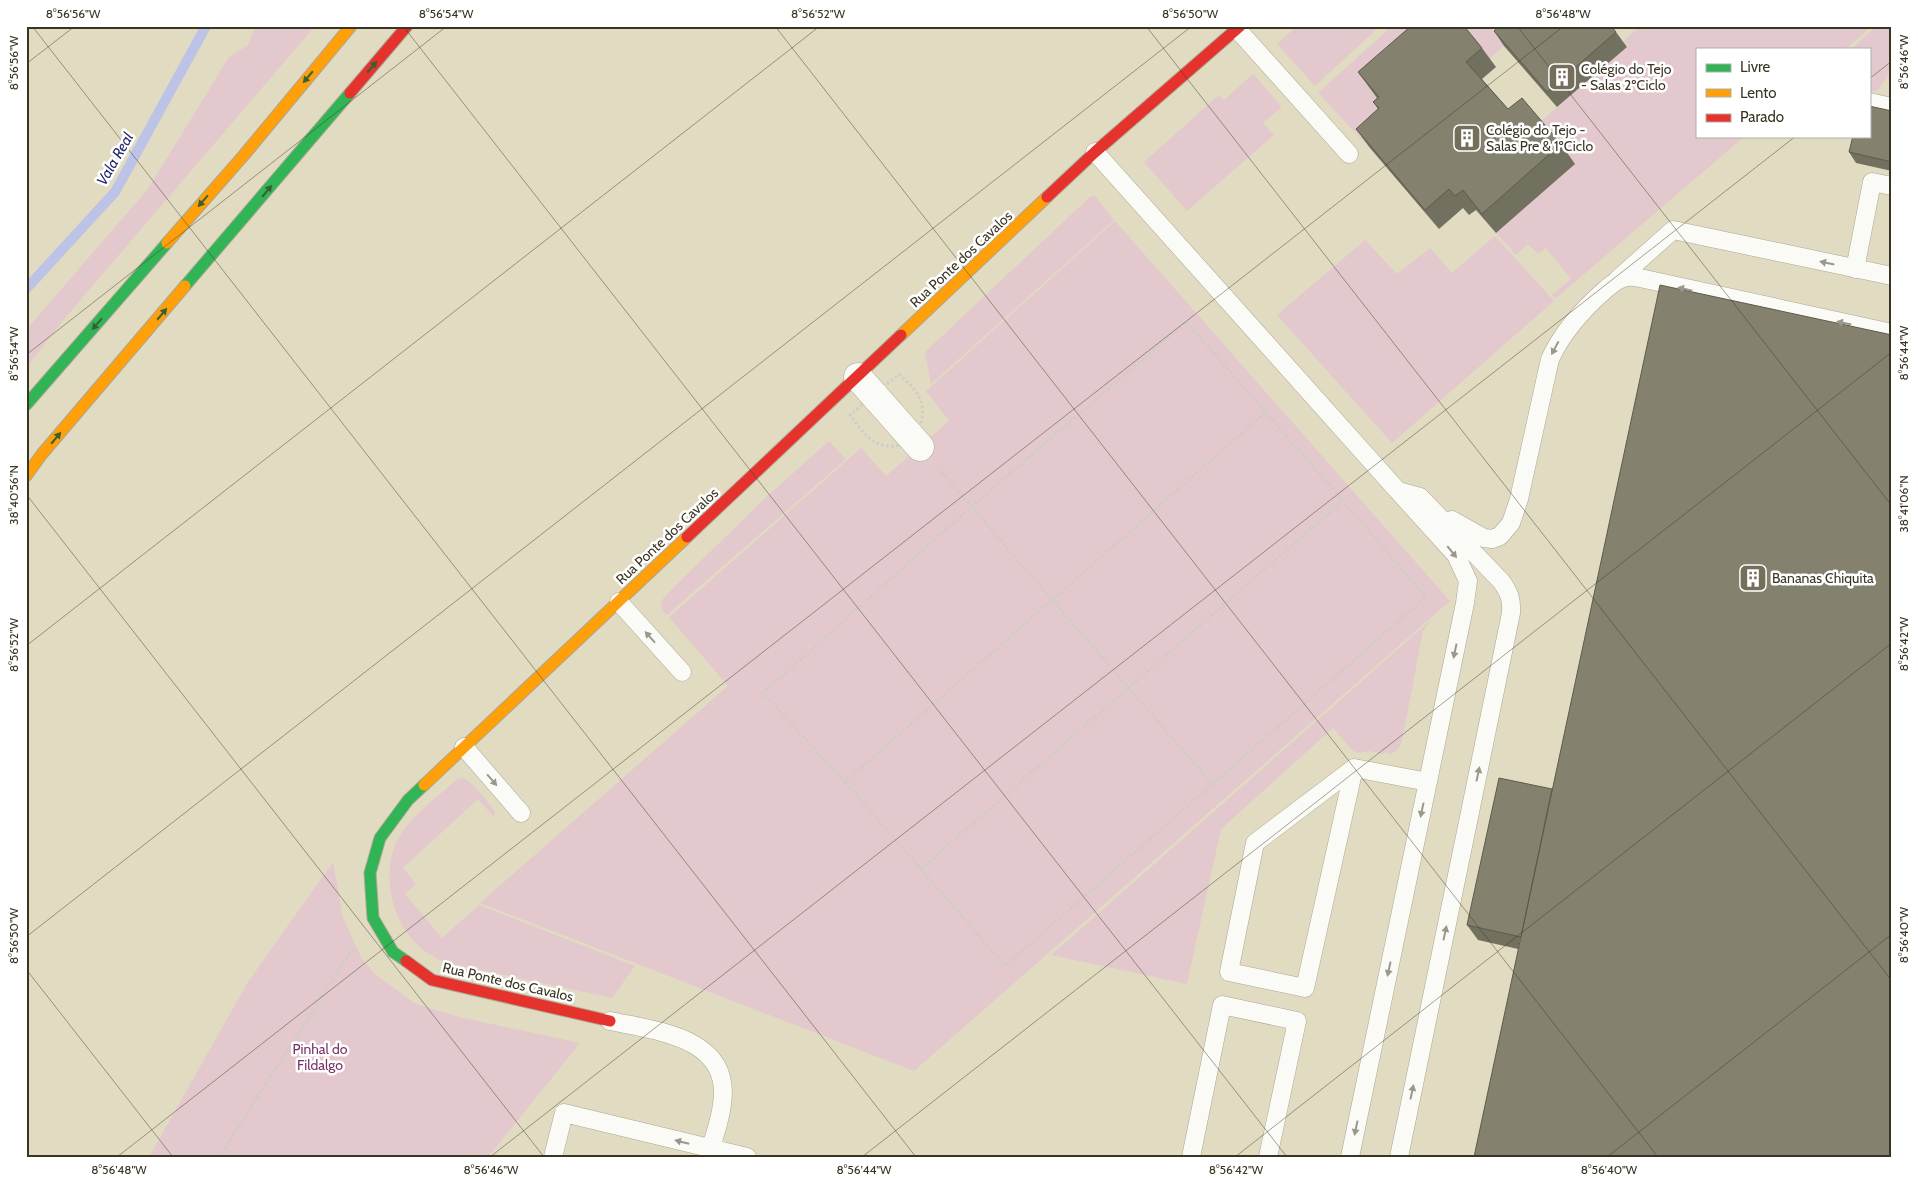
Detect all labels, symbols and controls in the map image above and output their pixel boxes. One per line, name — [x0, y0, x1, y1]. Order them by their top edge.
text: 8°56'56"W — [46, 6, 101, 21]
text: 8°56'54"W — [419, 6, 474, 21]
text: 8°56'52"W — [791, 6, 846, 21]
text: 8°56'50"W — [1162, 6, 1219, 21]
text: 8°56'48"W — [1535, 6, 1591, 21]
text: 8°56'46"W — [1896, 34, 1911, 89]
text: 8°56'56"W — [6, 35, 21, 90]
legend — [1696, 48, 1870, 138]
text: Livre — [1740, 58, 1771, 76]
one-way arrow — [367, 60, 378, 73]
place label: Colégio do Tejo - Salas 2ºCiclo — [1581, 60, 1672, 94]
building icon: Colégio do Tejo - Salas 2ºCiclo — [1547, 62, 1577, 92]
one-way arrow — [303, 70, 314, 83]
text: Lento — [1740, 84, 1777, 102]
text: Parado — [1740, 108, 1784, 126]
place label: Colégio do Tejo - Salas Pre & 1ºCiclo — [1486, 121, 1593, 155]
building icon: Colégio do Tejo - Salas Pre & 1ºCiclo — [1452, 123, 1482, 153]
water label: Vala Real — [93, 129, 137, 188]
one-way arrow — [261, 185, 273, 197]
one-way arrow — [197, 195, 209, 207]
street label: Rua Ponte dos Cavalos — [906, 207, 1016, 311]
one-way arrow — [1819, 258, 1835, 266]
one-way arrow — [1678, 285, 1693, 293]
one-way arrow — [156, 308, 167, 321]
one-way arrow — [91, 317, 102, 330]
one-way arrow — [1836, 318, 1852, 326]
text: 8°56'44"W — [1896, 325, 1911, 380]
text: 8°56'54"W — [6, 326, 21, 381]
one-way arrow — [1551, 341, 1559, 355]
one-way arrow — [51, 432, 62, 445]
text: 38°40'56"N — [6, 465, 21, 525]
text: 38°41'06"N — [1896, 475, 1911, 533]
street label: Rua Ponte dos Cavalos — [612, 484, 722, 588]
one-way arrow — [1447, 545, 1458, 558]
building icon: Bananas Chiquita — [1738, 563, 1768, 593]
place label: Bananas Chiquita — [1772, 569, 1874, 587]
text: 8°56'42"W — [1896, 616, 1911, 671]
text: 8°56'52"W — [6, 617, 21, 672]
one-way arrow — [644, 632, 656, 644]
one-way arrow — [1451, 643, 1459, 658]
one-way arrow — [1474, 765, 1482, 781]
one-way arrow — [486, 774, 497, 786]
one-way arrow — [1418, 802, 1426, 818]
text: 8°56'40"W — [1896, 906, 1911, 963]
text: 8°56'50"W — [6, 907, 21, 964]
one-way arrow — [1441, 925, 1449, 940]
street label: Rua Ponte dos Cavalos — [441, 958, 575, 1006]
one-way arrow — [1385, 962, 1393, 977]
park label: Pinhal do Fildalgo — [293, 1040, 348, 1074]
one-way arrow — [1408, 1084, 1416, 1099]
one-way arrow — [1351, 1121, 1359, 1137]
one-way arrow — [675, 1138, 690, 1146]
text: 8°56'48"W — [91, 1162, 147, 1177]
text: 8°56'46"W — [464, 1162, 519, 1177]
text: 8°56'44"W — [837, 1162, 892, 1177]
text: 8°56'42"W — [1209, 1162, 1264, 1177]
text: 8°56'40"W — [1581, 1162, 1638, 1177]

